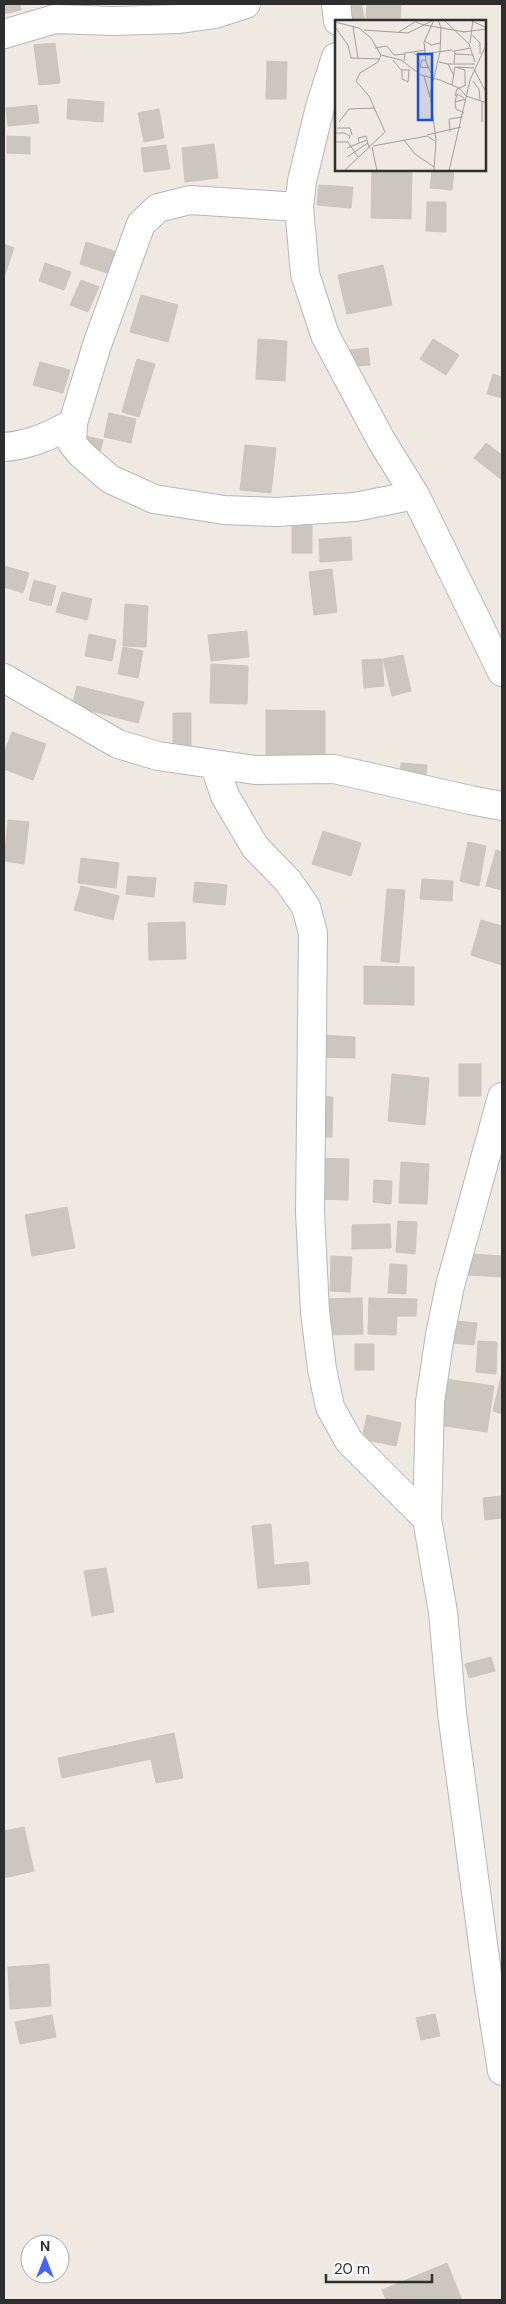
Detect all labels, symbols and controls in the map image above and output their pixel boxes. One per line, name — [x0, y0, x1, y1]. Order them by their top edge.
inset map — [335, 20, 486, 171]
north arrow — [20, 2234, 70, 2284]
text: N — [40, 2237, 50, 2255]
scale bar — [326, 2252, 432, 2284]
text: 20 m — [334, 2259, 370, 2279]

